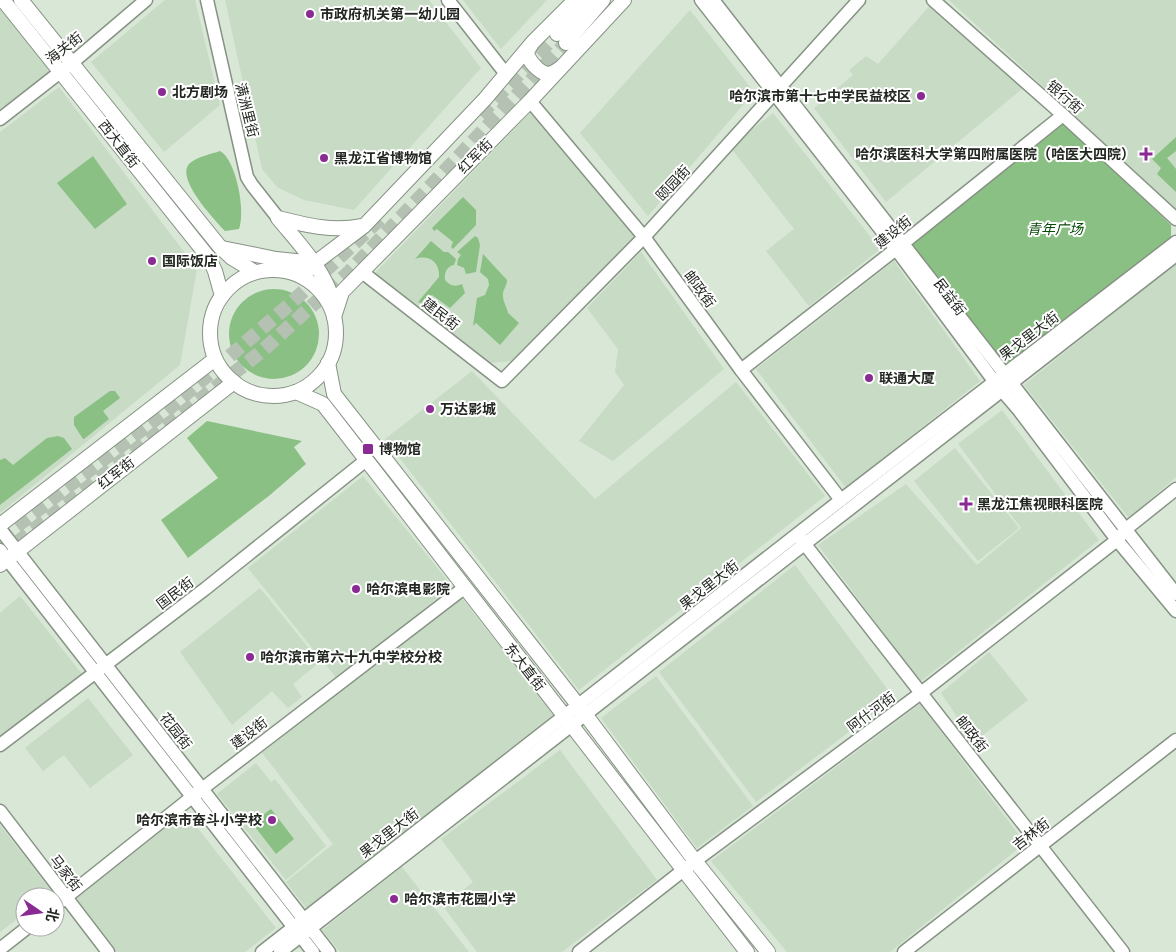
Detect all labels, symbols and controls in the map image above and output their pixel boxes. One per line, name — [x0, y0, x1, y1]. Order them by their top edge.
place label: 市政府机关第一幼儿园 — [320, 6, 460, 22]
marker: 市政府机关第一幼儿园 — [304, 8, 316, 20]
street label: 海关街 — [43, 29, 85, 67]
street label: 银行街 — [1044, 77, 1086, 117]
street label: 满洲里街 — [232, 81, 262, 139]
place label: 北方剧场 — [172, 84, 228, 100]
marker: 北方剧场 — [156, 86, 168, 98]
place label: 哈尔滨市第十七中学民益校区 — [729, 88, 911, 104]
marker: 哈尔滨市第十七中学民益校区 — [915, 90, 927, 102]
street label: 西大直街 — [95, 117, 143, 171]
street label: 红军街 — [454, 135, 496, 177]
place label: 哈尔滨医科大学第四附属医院（哈医大四院） — [855, 146, 1135, 162]
marker: 哈尔滨医科大学第四附属医院（哈医大四院） — [1139, 147, 1153, 161]
place label: 黑龙江省博物馆 — [334, 150, 432, 166]
marker: 黑龙江省博物馆 — [318, 152, 330, 164]
street label: 颐园街 — [653, 162, 693, 204]
street label: 建设街 — [872, 213, 914, 251]
park label: 青年广场 — [1027, 221, 1084, 237]
place label: 国际饭店 — [162, 253, 218, 269]
marker: 国际饭店 — [146, 255, 158, 267]
street label: 邮政街 — [681, 267, 719, 311]
street label: 民益街 — [931, 275, 969, 319]
street label: 建民街 — [420, 295, 462, 333]
street label: 果戈里大街 — [996, 309, 1062, 363]
place label: 联通大厦 — [879, 370, 935, 386]
marker: 联通大厦 — [863, 372, 875, 384]
place label: 万达影城 — [440, 401, 496, 417]
marker: 万达影城 — [424, 403, 436, 415]
place label: 博物馆 — [379, 441, 421, 457]
marker: 博物馆 — [361, 442, 375, 456]
street label: 红军街 — [95, 454, 137, 492]
place label: 黑龙江焦视眼科医院 — [977, 496, 1103, 512]
marker: 黑龙江焦视眼科医院 — [959, 497, 973, 511]
street label: 果戈里大街 — [676, 557, 742, 613]
street label: 国民街 — [153, 574, 197, 612]
place label: 哈尔滨电影院 — [366, 581, 450, 597]
marker: 哈尔滨电影院 — [350, 583, 362, 595]
street label: 东大直街 — [501, 640, 549, 694]
place label: 哈尔滨市第六十九中学校分校 — [260, 649, 442, 665]
marker: 哈尔滨市第六十九中学校分校 — [244, 651, 256, 663]
street label: 阿什河街 — [844, 689, 898, 735]
street label: 花园街 — [157, 710, 195, 752]
street label: 邮政街 — [953, 713, 991, 755]
street label: 建设街 — [228, 714, 270, 752]
street label: 果戈里大街 — [356, 805, 422, 861]
place label: 哈尔滨市奋斗小学校 — [136, 812, 262, 828]
marker: 哈尔滨市奋斗小学校 — [266, 814, 278, 826]
street label: 吉林街 — [1010, 815, 1052, 853]
street label: 马家街 — [47, 852, 85, 894]
north arrow — [15, 887, 65, 937]
place label: 哈尔滨市花园小学 — [404, 891, 516, 907]
marker: 哈尔滨市花园小学 — [388, 893, 400, 905]
text: 北 — [43, 906, 62, 924]

